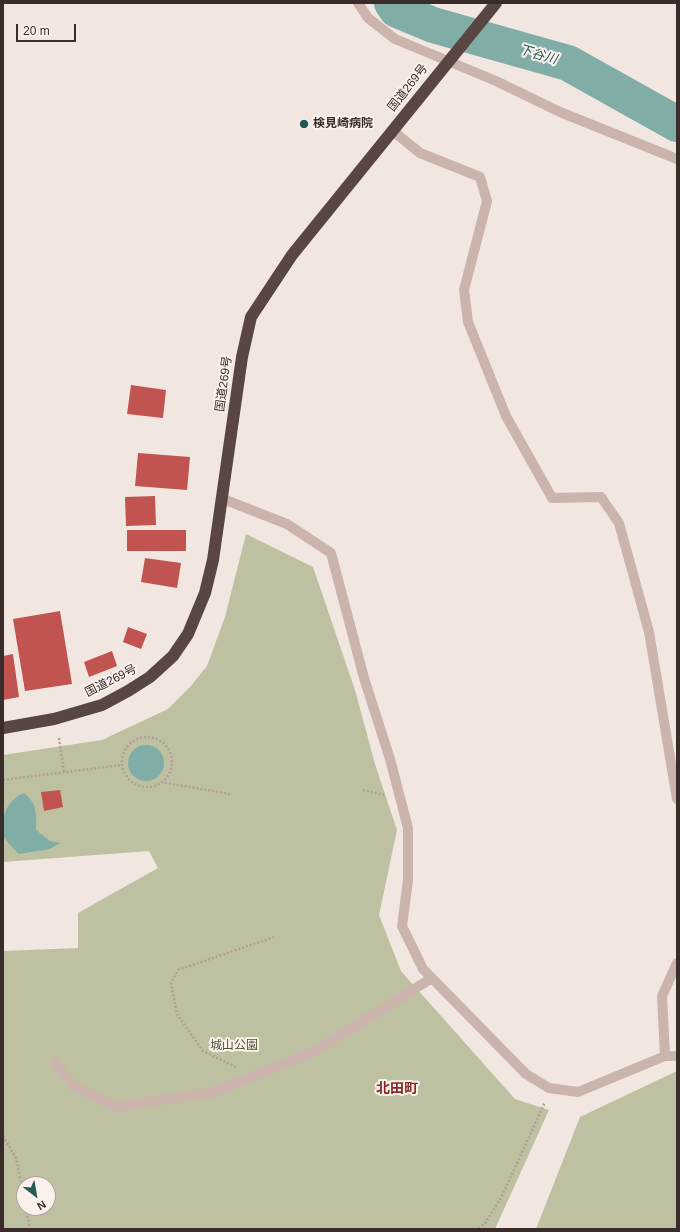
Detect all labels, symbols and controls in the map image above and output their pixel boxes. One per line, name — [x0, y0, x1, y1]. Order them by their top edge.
scale bar — [18, 16, 78, 42]
text: 20 m — [23, 24, 50, 38]
water label: 下谷川 — [517, 42, 559, 68]
street label: 国道269号 — [385, 61, 431, 115]
place label: 検見崎病院 — [313, 117, 373, 131]
marker: 検見崎病院 — [298, 118, 310, 130]
street label: 国道269号 — [213, 355, 235, 413]
street label: 国道269号 — [83, 662, 139, 700]
park label: 城山公園 — [210, 1039, 258, 1053]
district label: 北田町 — [376, 1081, 418, 1097]
north arrow — [16, 1176, 56, 1216]
text: N — [35, 1198, 48, 1213]

